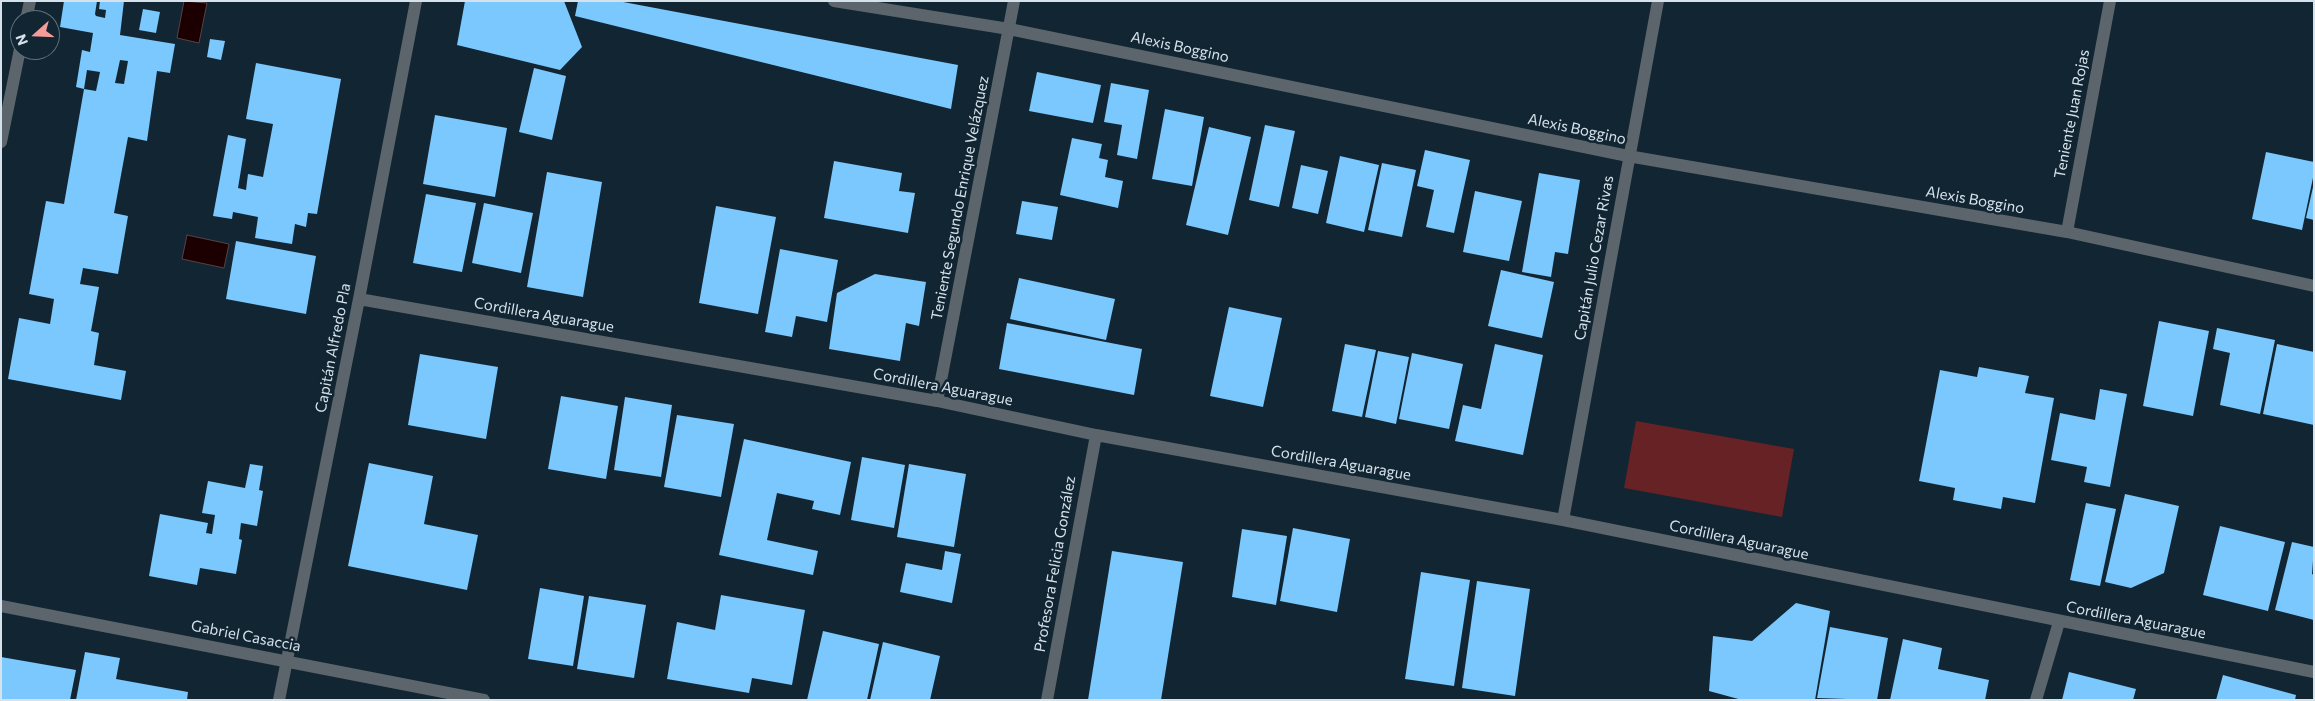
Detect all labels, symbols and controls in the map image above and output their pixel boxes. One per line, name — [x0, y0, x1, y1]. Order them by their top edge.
north arrow — [10, 10, 60, 60]
street label: Alexis Boggino — [1129, 28, 1231, 66]
text: N — [12, 32, 31, 48]
street label: Teniente Juan Rojas — [2051, 48, 2093, 180]
street label: Teniente Segundo Enrique Velázquez — [927, 74, 993, 322]
street label: Alexis Boggino — [1526, 110, 1628, 148]
street label: Capitán Julio Cezar Rivas — [1571, 174, 1617, 342]
street label: Alexis Boggino — [1924, 182, 2026, 218]
street label: Capitán Alfredo Pla — [312, 282, 354, 414]
street label: Cordillera Aguarague — [472, 294, 616, 336]
street label: Cordillera Aguarague — [872, 365, 1014, 409]
street label: Cordillera Aguarague — [1269, 442, 1413, 484]
street label: Profesora Felicia González — [1031, 474, 1079, 654]
street label: Cordillera Aguarague — [1668, 516, 1810, 564]
street label: Cordillera Aguarague — [2065, 598, 2207, 642]
street label: Gabriel Casaccia — [190, 617, 302, 655]

